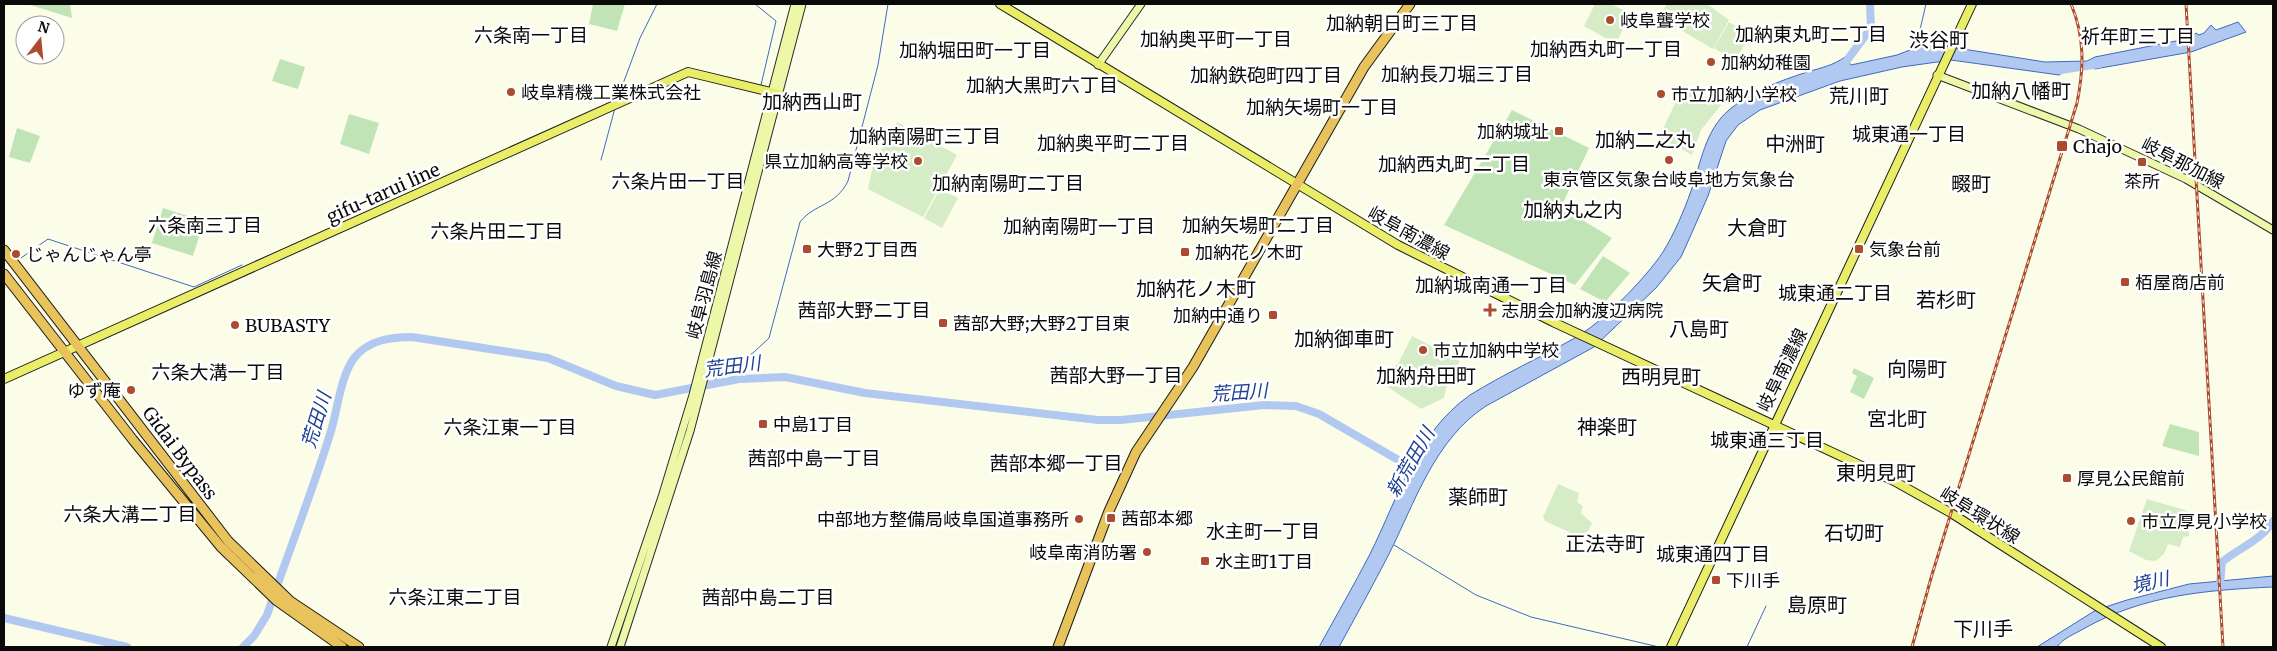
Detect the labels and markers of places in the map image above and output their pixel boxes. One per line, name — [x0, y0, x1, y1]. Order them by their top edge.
place label: 岐阜聾学校 — [1620, 9, 1710, 32]
marker: 岐阜聾学校 — [1604, 14, 1616, 26]
place label: 加納幼稚園 — [1721, 51, 1811, 74]
marker: 加納幼稚園 — [1705, 56, 1717, 68]
place label: 岐阜精機工業株式会社 — [521, 81, 701, 104]
place label: 市立加納小学校 — [1671, 83, 1797, 106]
marker: 岐阜精機工業株式会社 — [505, 86, 517, 98]
marker: 市立加納小学校 — [1655, 88, 1667, 100]
place label: 加納城址 — [1477, 120, 1549, 143]
marker: 加納城址 — [1553, 125, 1565, 137]
place label: Chajo — [2073, 135, 2122, 158]
marker: Chajo — [2055, 139, 2069, 153]
place label: 県立加納高等学校 — [764, 150, 908, 173]
marker: 東京管区気象台岐阜地方気象台 — [1663, 154, 1675, 166]
marker: 県立加納高等学校 — [912, 155, 924, 167]
marker: 茶所 — [2136, 156, 2148, 168]
place label: 東京管区気象台岐阜地方気象台 — [1543, 168, 1795, 191]
place label: 茶所 — [2124, 170, 2160, 193]
place label: 大野2丁目西 — [817, 238, 918, 261]
place label: 気象台前 — [1869, 238, 1941, 261]
place label: 加納花ノ木町 — [1195, 241, 1303, 264]
place label: じゃんじゃん亭 — [26, 243, 152, 266]
marker: 大野2丁目西 — [801, 243, 813, 255]
marker: 気象台前 — [1853, 243, 1865, 255]
marker: 加納花ノ木町 — [1179, 246, 1191, 258]
marker: じゃんじゃん亭 — [10, 248, 22, 260]
place label: 栢屋商店前 — [2135, 271, 2225, 294]
marker: 栢屋商店前 — [2119, 276, 2131, 288]
place label: 志朋会加納渡辺病院 — [1501, 299, 1663, 322]
marker: 志朋会加納渡辺病院 — [1483, 303, 1497, 317]
place label: 加納中通り — [1173, 304, 1263, 327]
marker: 加納中通り — [1267, 309, 1279, 321]
place label: 茜部大野;大野2丁目東 — [953, 312, 1130, 335]
place label: BUBASTY — [245, 314, 331, 337]
marker: 茜部大野;大野2丁目東 — [937, 317, 949, 329]
marker: BUBASTY — [229, 319, 241, 331]
place label: 市立加納中学校 — [1433, 339, 1559, 362]
marker: 市立加納中学校 — [1417, 344, 1429, 356]
place label: ゆず庵 — [67, 379, 121, 402]
marker: ゆず庵 — [125, 384, 137, 396]
place label: 中島1丁目 — [773, 413, 853, 436]
marker: 中島1丁目 — [757, 418, 769, 430]
place label: 厚見公民館前 — [2077, 467, 2185, 490]
marker: 厚見公民館前 — [2061, 472, 2073, 484]
place label: 茜部本郷 — [1121, 507, 1193, 530]
place label: 中部地方整備局岐阜国道事務所 — [817, 508, 1069, 531]
place label: 市立厚見小学校 — [2141, 510, 2267, 533]
marker: 茜部本郷 — [1105, 512, 1117, 524]
marker: 中部地方整備局岐阜国道事務所 — [1073, 513, 1085, 525]
marker: 市立厚見小学校 — [2125, 515, 2137, 527]
place label: 岐阜南消防署 — [1029, 541, 1137, 564]
marker: 岐阜南消防署 — [1141, 546, 1153, 558]
place label: 水主町1丁目 — [1215, 550, 1313, 573]
marker: 水主町1丁目 — [1199, 555, 1211, 567]
place label: 下川手 — [1726, 569, 1780, 592]
marker: 下川手 — [1710, 574, 1722, 586]

